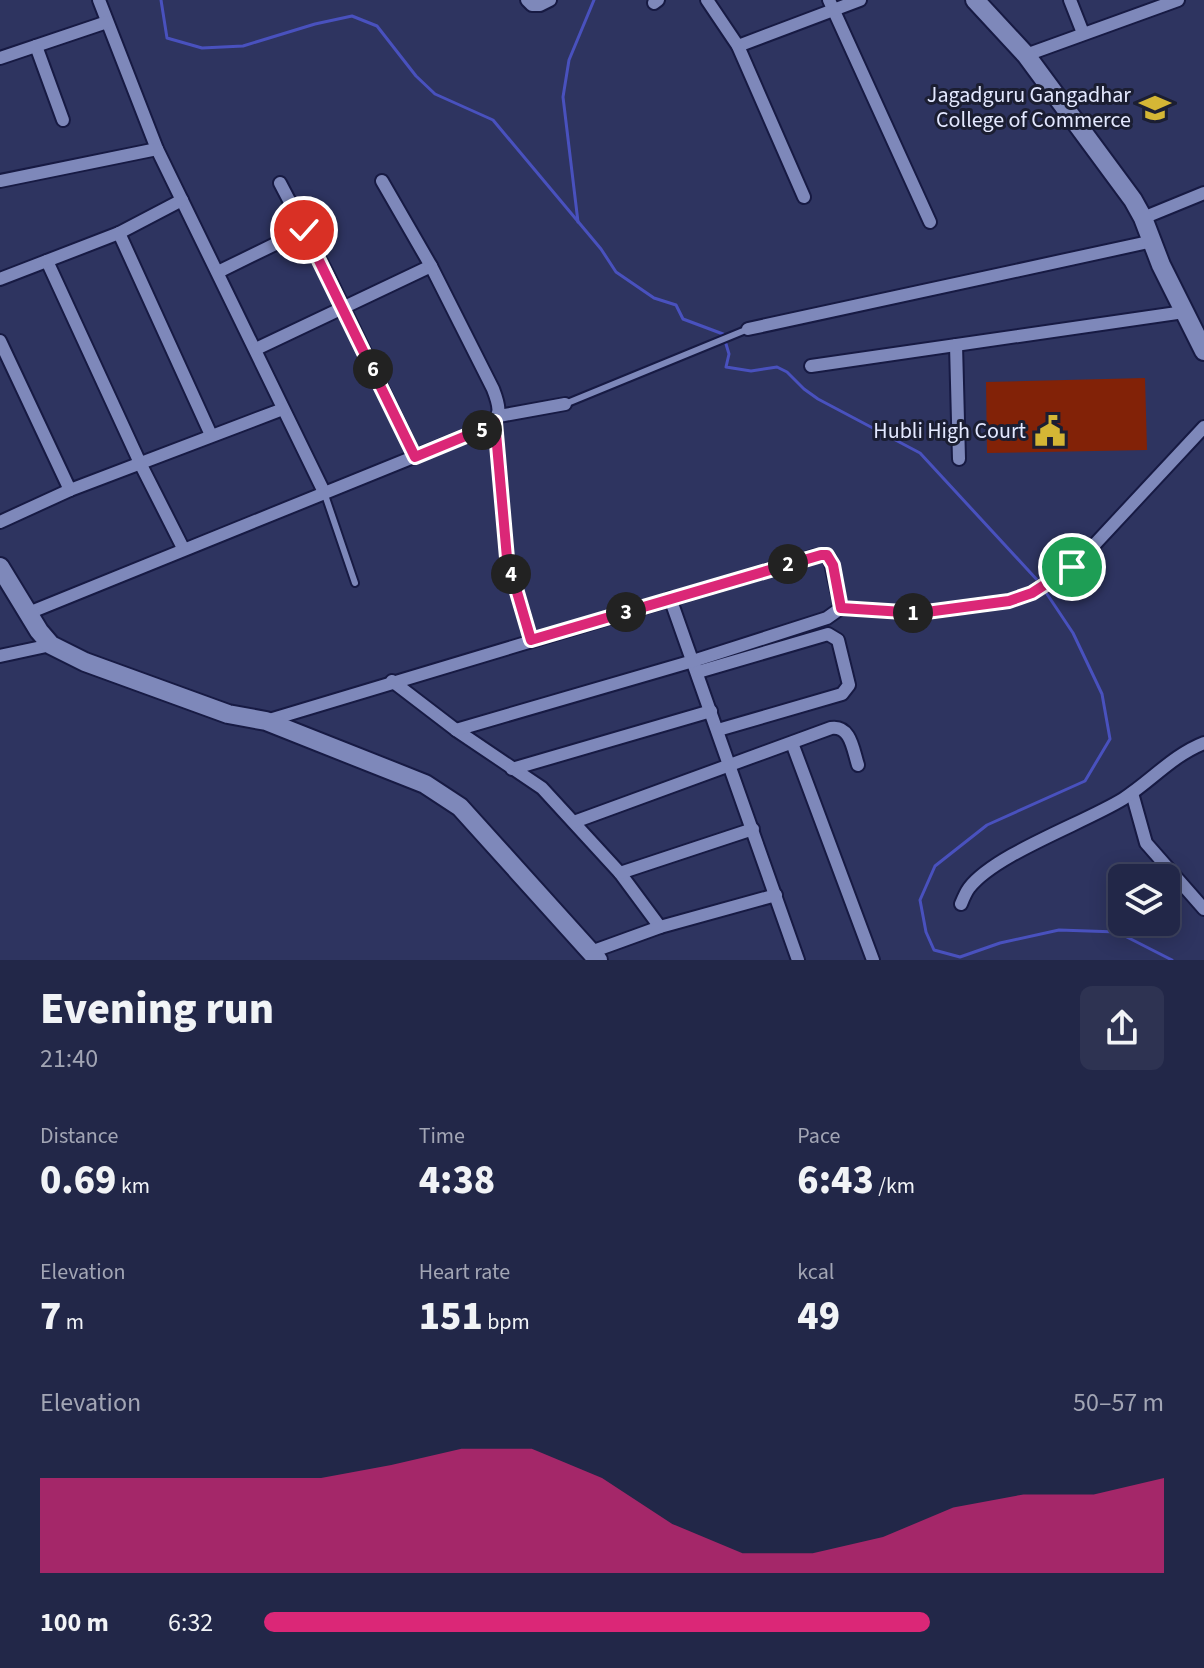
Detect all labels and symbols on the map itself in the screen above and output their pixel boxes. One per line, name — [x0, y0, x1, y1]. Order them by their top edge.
place label: Jagadguru Gangadhar College of Commerce — [927, 79, 1131, 136]
school or university icon: Jagadguru Gangadhar College of Commerce — [1138, 91, 1172, 125]
pin — [270, 196, 338, 264]
pin: 6 — [353, 349, 393, 389]
pin: 5 — [462, 410, 502, 450]
public building icon: Hubli High Court — [1033, 414, 1067, 448]
place label: Hubli High Court — [873, 415, 1027, 447]
pin — [1038, 533, 1106, 601]
pin: 2 — [768, 544, 808, 584]
pin: 4 — [491, 554, 531, 594]
pin: 3 — [606, 592, 646, 632]
pin: 1 — [893, 593, 933, 633]

